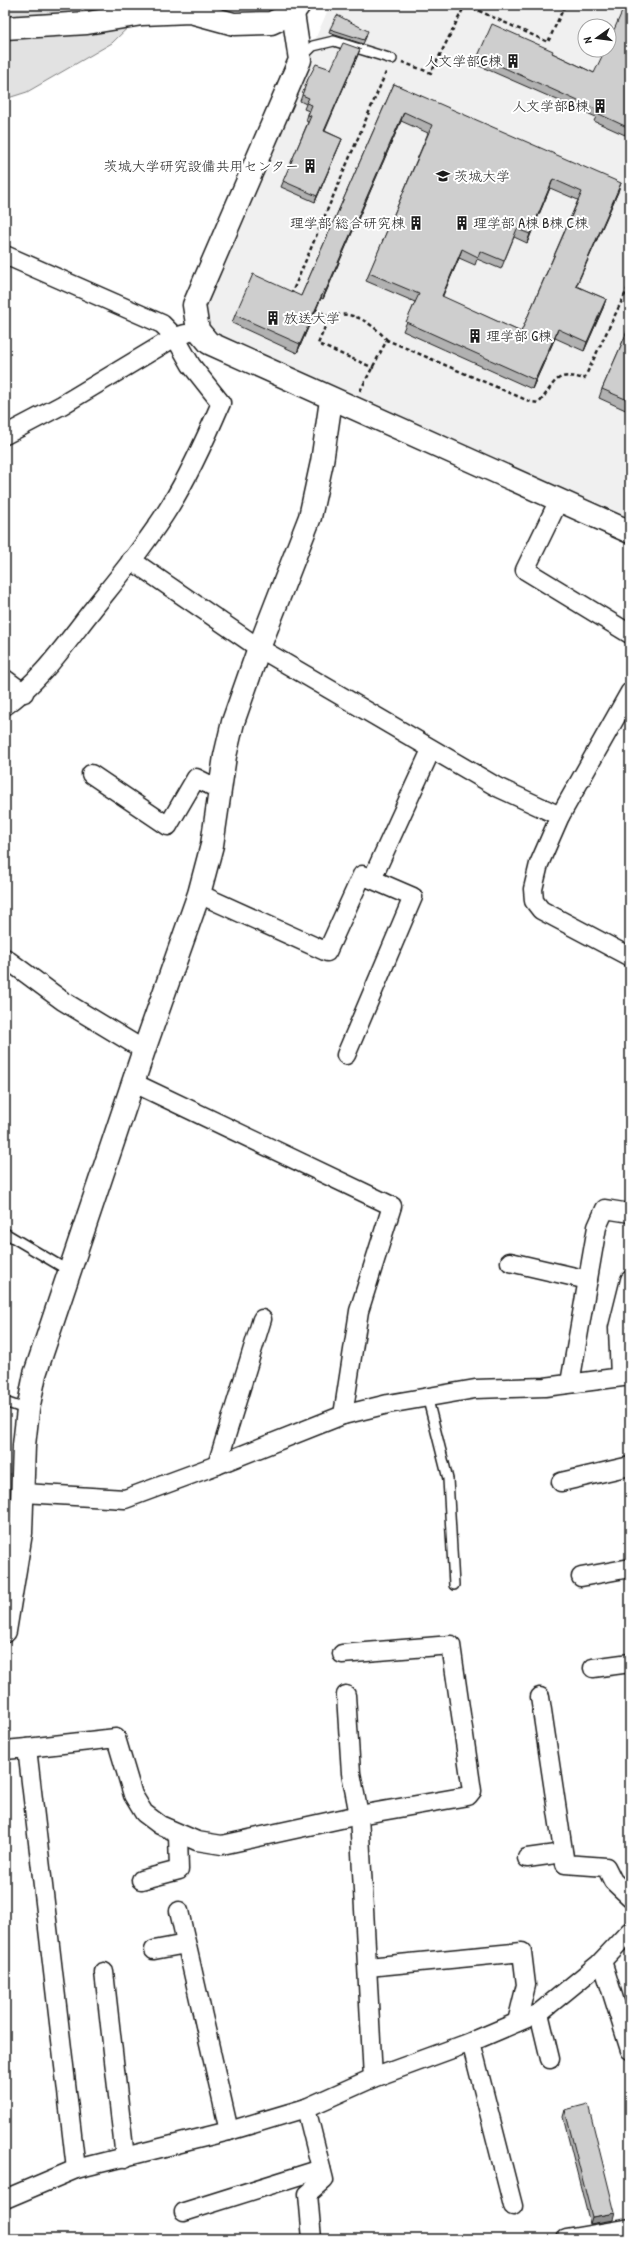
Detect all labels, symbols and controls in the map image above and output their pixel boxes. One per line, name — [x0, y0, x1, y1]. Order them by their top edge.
north arrow — [577, 18, 617, 58]
text: N — [580, 36, 595, 45]
place label: 人文学部C棟 — [424, 51, 503, 70]
building icon: 人文学部C棟 — [505, 53, 521, 69]
place label: 人文学部B棟 — [512, 96, 590, 115]
building icon: 人文学部B棟 — [592, 98, 608, 114]
place label: 茨城大学研究設備共用センター — [104, 156, 299, 175]
building icon: 茨城大学研究設備共用センター — [302, 158, 318, 174]
place label: 茨城大学 — [454, 166, 510, 185]
school or university icon: 茨城大学 — [435, 168, 451, 184]
place label: 理学部 総合研究棟 — [290, 213, 406, 232]
place label: 理学部 A棟 B棟 C棟 — [473, 213, 589, 232]
building icon: 理学部 総合研究棟 — [408, 215, 424, 231]
building icon: 理学部 A棟 B棟 C棟 — [454, 215, 470, 231]
place label: 放送大学 — [284, 308, 340, 327]
building icon: 放送大学 — [265, 310, 281, 326]
place label: 理学部 G棟 — [486, 326, 553, 345]
building icon: 理学部 G棟 — [467, 328, 483, 344]

